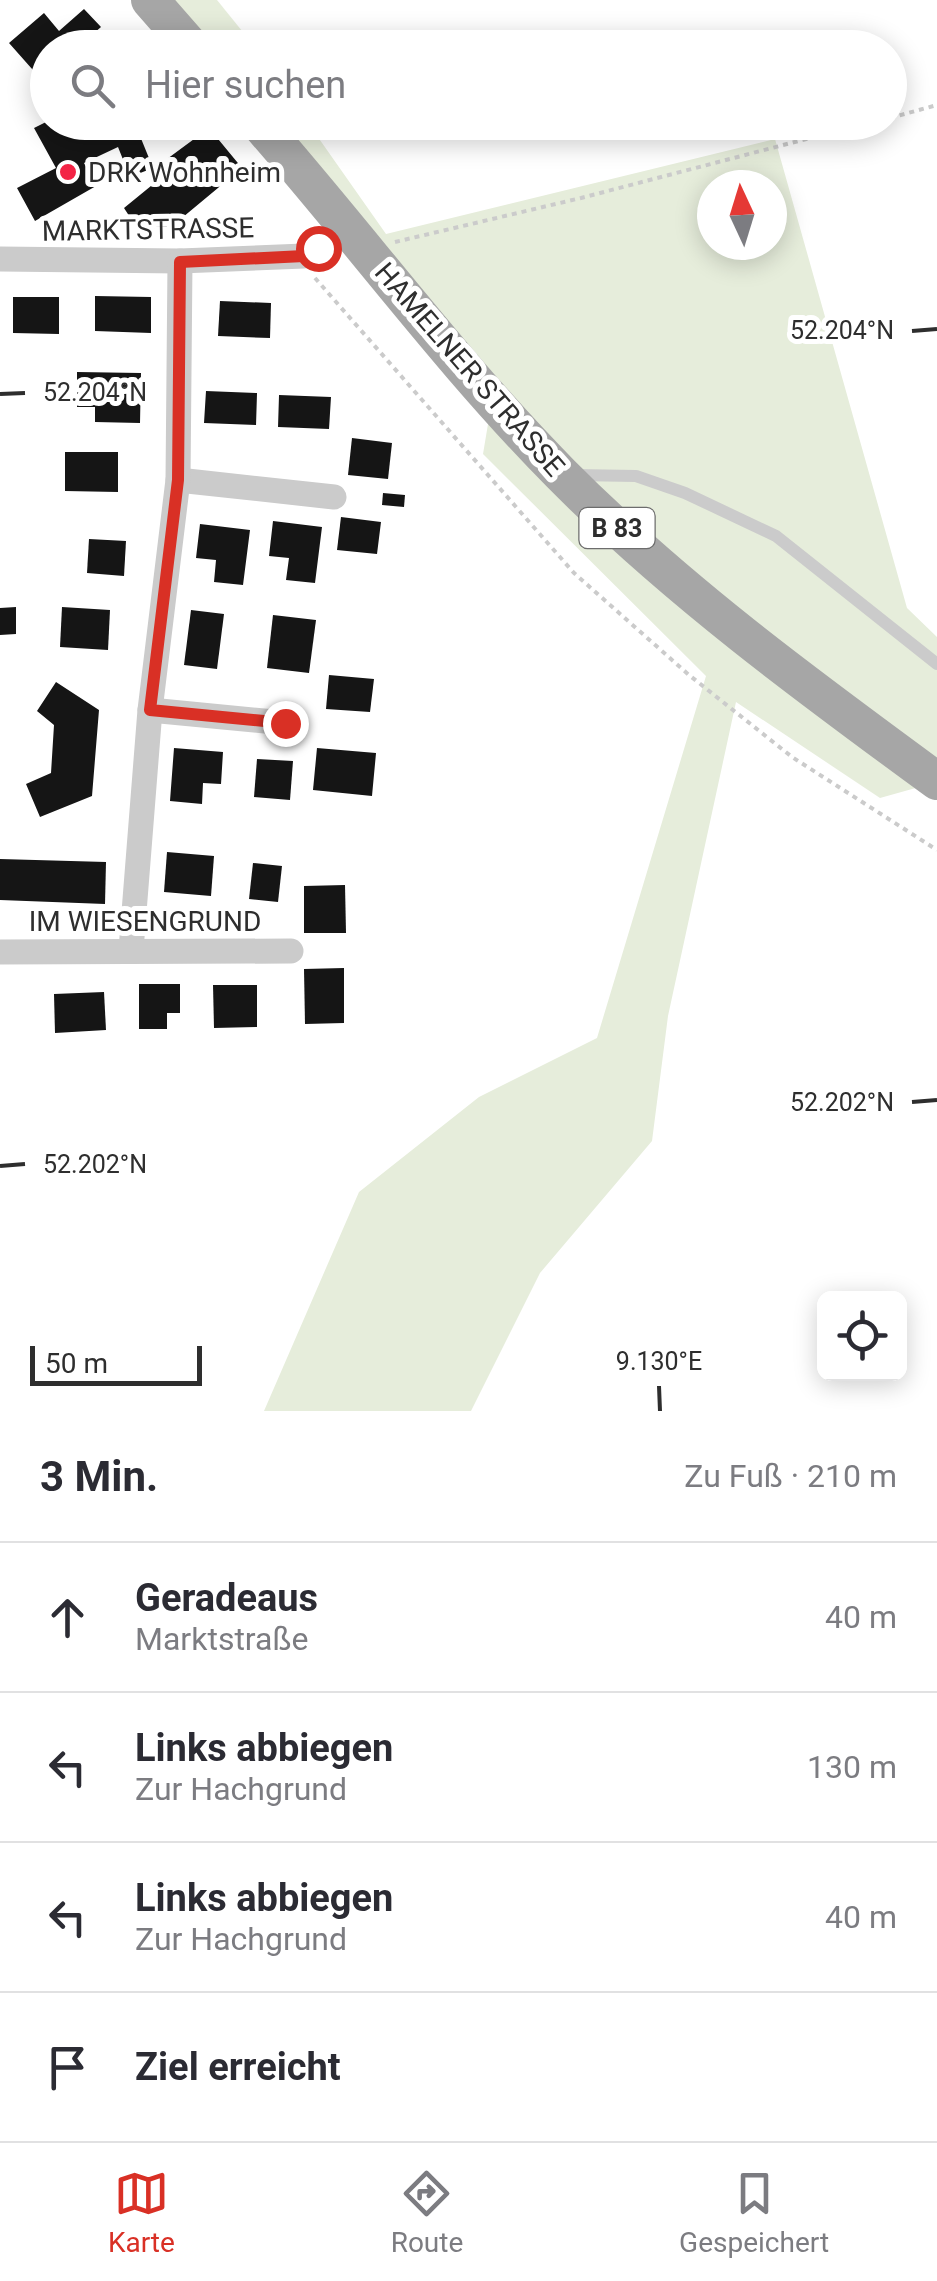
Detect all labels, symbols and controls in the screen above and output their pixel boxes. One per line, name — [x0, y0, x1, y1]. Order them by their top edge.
search box — [30, 30, 907, 140]
icon: search — [65, 58, 120, 113]
text: Hier suchen — [145, 63, 346, 107]
place label: DRK Wohnheim — [88, 156, 281, 189]
marker: DRK Wohnheim — [57, 161, 79, 183]
north arrow — [697, 170, 787, 260]
street label: MARKTSTRASSE — [42, 211, 254, 248]
route start — [296, 226, 342, 272]
street label: HAMELNER STRASSE — [368, 256, 571, 483]
text: 52.204°N — [790, 316, 894, 345]
text: 52.204°N — [43, 378, 147, 407]
road number: B 83 — [580, 508, 654, 548]
route end — [263, 701, 309, 747]
street label: IM WIESENGRUND — [29, 905, 261, 938]
text: 52.202°N — [790, 1088, 894, 1117]
text: 52.202°N — [43, 1150, 147, 1179]
map controls — [817, 1291, 907, 1381]
button: locate — [817, 1291, 907, 1381]
scale bar — [30, 1341, 202, 1386]
text: 50 m — [45, 1347, 108, 1380]
text: 9.130°E — [616, 1347, 702, 1376]
text: 3 Min. — [40, 1452, 158, 1501]
text: Zu Fuß · 210 m — [684, 1457, 897, 1495]
text: Geradeaus — [135, 1576, 318, 1620]
icon: ahead — [40, 1590, 95, 1645]
text: 40 m — [825, 1598, 897, 1636]
text: Marktstraße — [135, 1620, 308, 1658]
text: Links abbiegen — [135, 1726, 393, 1770]
icon: left — [40, 1740, 95, 1795]
text: 130 m — [807, 1748, 897, 1786]
text: Zur Hachgrund — [135, 1770, 347, 1808]
text: Links abbiegen — [135, 1876, 393, 1920]
icon: left — [40, 1890, 95, 1945]
text: 40 m — [825, 1898, 897, 1936]
text: Zur Hachgrund — [135, 1920, 347, 1958]
icon: arrive — [40, 2040, 95, 2095]
text: Ziel erreicht — [135, 2045, 341, 2089]
tab: Karte — [108, 2166, 175, 2259]
tab: Route — [391, 2166, 463, 2259]
tab: Gespeichert — [679, 2166, 829, 2259]

